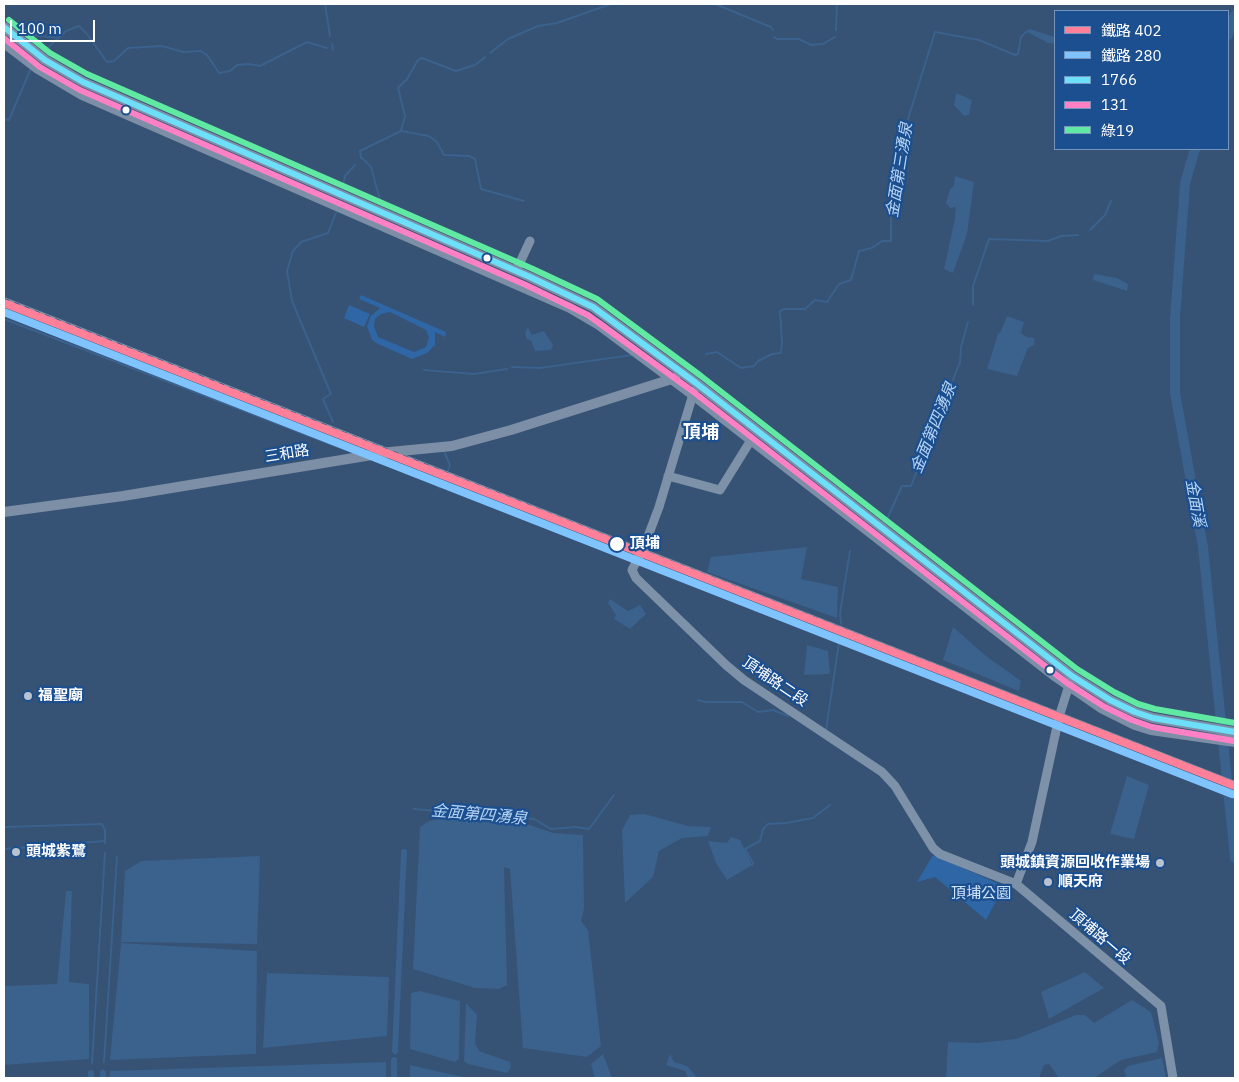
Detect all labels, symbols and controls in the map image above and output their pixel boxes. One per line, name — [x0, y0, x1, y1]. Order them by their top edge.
scale bar — [12, 10, 98, 42]
legend — [1054, 10, 1229, 150]
text: 100 m — [18, 19, 62, 38]
text: 鐵路 402 — [1101, 21, 1162, 40]
text: 鐵路 280 — [1101, 46, 1162, 65]
text: 1766 — [1101, 70, 1137, 89]
text: 131 — [1101, 95, 1128, 114]
unlabelled marker — [121, 105, 131, 115]
water label: 金面第三湧泉 — [883, 121, 917, 219]
text: 綠19 — [1101, 121, 1134, 140]
unlabelled marker — [482, 253, 492, 263]
water label: 金面第四湧泉 — [907, 380, 961, 476]
district label: 頂埔 — [683, 422, 719, 444]
street label: 三和路 — [263, 442, 311, 466]
water label: 金面溪 — [1181, 478, 1209, 528]
marker: 頂埔 — [608, 535, 626, 553]
place label: 頂埔 — [630, 535, 660, 553]
street label: 頂埔路二段 — [739, 654, 811, 710]
unlabelled marker — [1045, 665, 1055, 675]
place label: 福聖廟 — [38, 687, 83, 705]
marker: 福聖廟 — [22, 690, 34, 702]
water label: 金面第四湧泉 — [430, 801, 528, 829]
place label: 頭城紫鷺 — [26, 843, 86, 861]
marker: 頭城紫鷺 — [10, 846, 22, 858]
place label: 頭城鎮資源回收作業場 — [1000, 854, 1150, 872]
marker: 頭城鎮資源回收作業場 — [1154, 857, 1166, 869]
place label: 順天府 — [1058, 873, 1103, 891]
marker: 順天府 — [1042, 876, 1054, 888]
park label: 頂埔公園 — [951, 885, 1011, 903]
street label: 頂埔路一段 — [1066, 906, 1134, 968]

